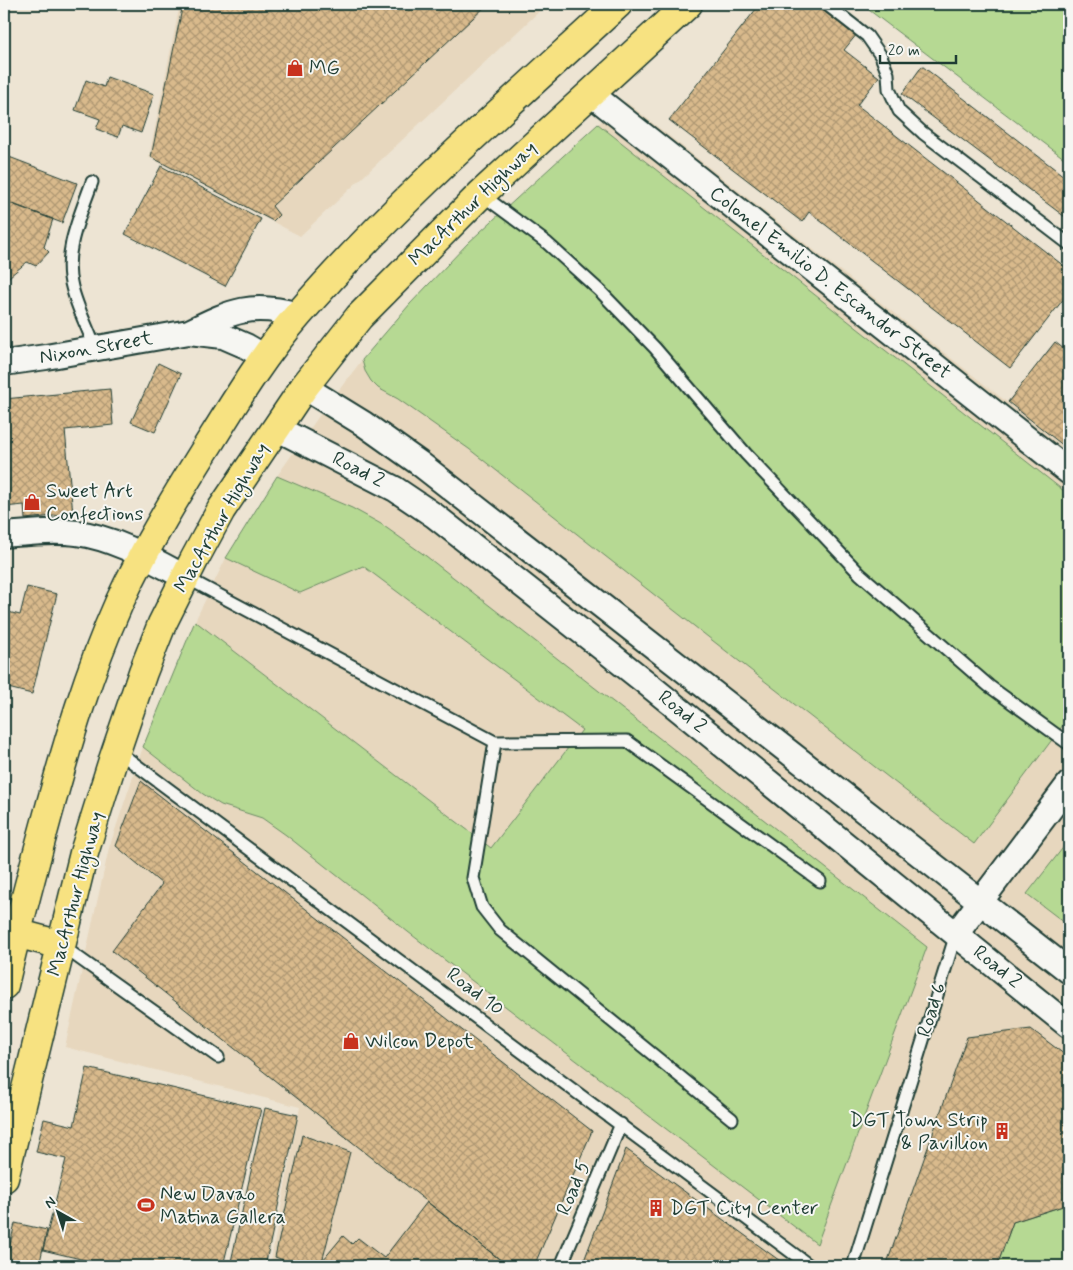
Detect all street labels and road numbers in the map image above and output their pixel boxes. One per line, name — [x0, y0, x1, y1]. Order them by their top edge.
street label: MacArthur Highway — [403, 135, 544, 273]
street label: Colonel Emilio D. Escandor Street — [704, 180, 956, 386]
street label: Nixon Street — [37, 325, 155, 371]
street label: MacArthur Highway — [168, 438, 277, 599]
street label: Road 2 — [327, 445, 389, 495]
street label: Road 2 — [652, 684, 712, 740]
street label: MacArthur Highway — [41, 809, 112, 980]
street label: Road 2 — [967, 939, 1027, 995]
street label: Road 10 — [441, 961, 509, 1023]
street label: Road 6 — [911, 979, 953, 1041]
street label: Road 5 — [550, 1156, 598, 1220]

